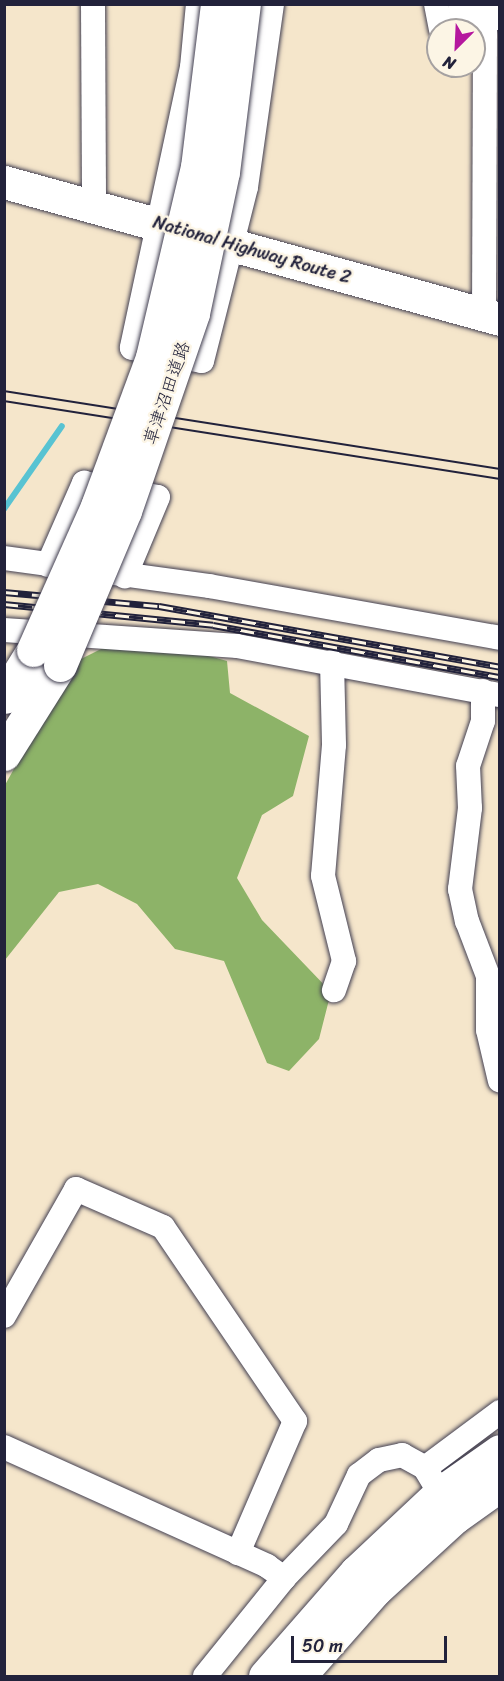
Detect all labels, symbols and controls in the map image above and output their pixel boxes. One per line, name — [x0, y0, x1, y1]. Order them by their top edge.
north arrow — [426, 18, 486, 78]
text: N — [438, 48, 460, 79]
street label: National Highway Route 2 — [151, 211, 353, 289]
street label: 草津沼田道路 — [139, 338, 195, 448]
scale bar — [294, 1624, 450, 1662]
text: 50 m — [302, 1630, 343, 1662]

